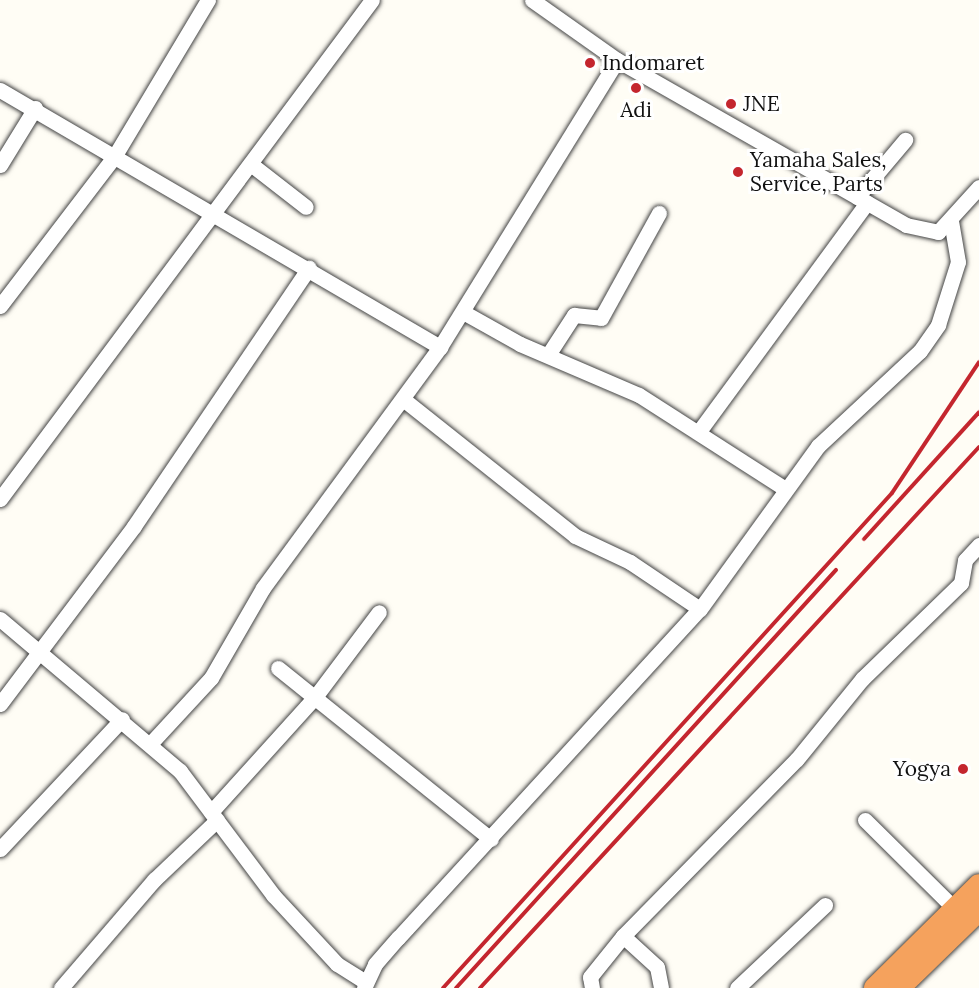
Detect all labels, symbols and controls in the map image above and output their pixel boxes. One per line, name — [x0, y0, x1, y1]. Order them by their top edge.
place label: Indomaret — [602, 50, 704, 76]
marker: Indomaret — [583, 56, 597, 70]
marker: Adi — [629, 81, 643, 95]
place label: JNE — [743, 91, 780, 117]
place label: Adi — [620, 97, 652, 123]
marker: JNE — [724, 97, 738, 111]
place label: Yamaha Sales, Service, Parts — [750, 147, 887, 197]
marker: Yamaha Sales, Service, Parts — [731, 165, 745, 179]
place label: Yogya — [893, 756, 951, 782]
marker: Yogya — [956, 762, 970, 776]

